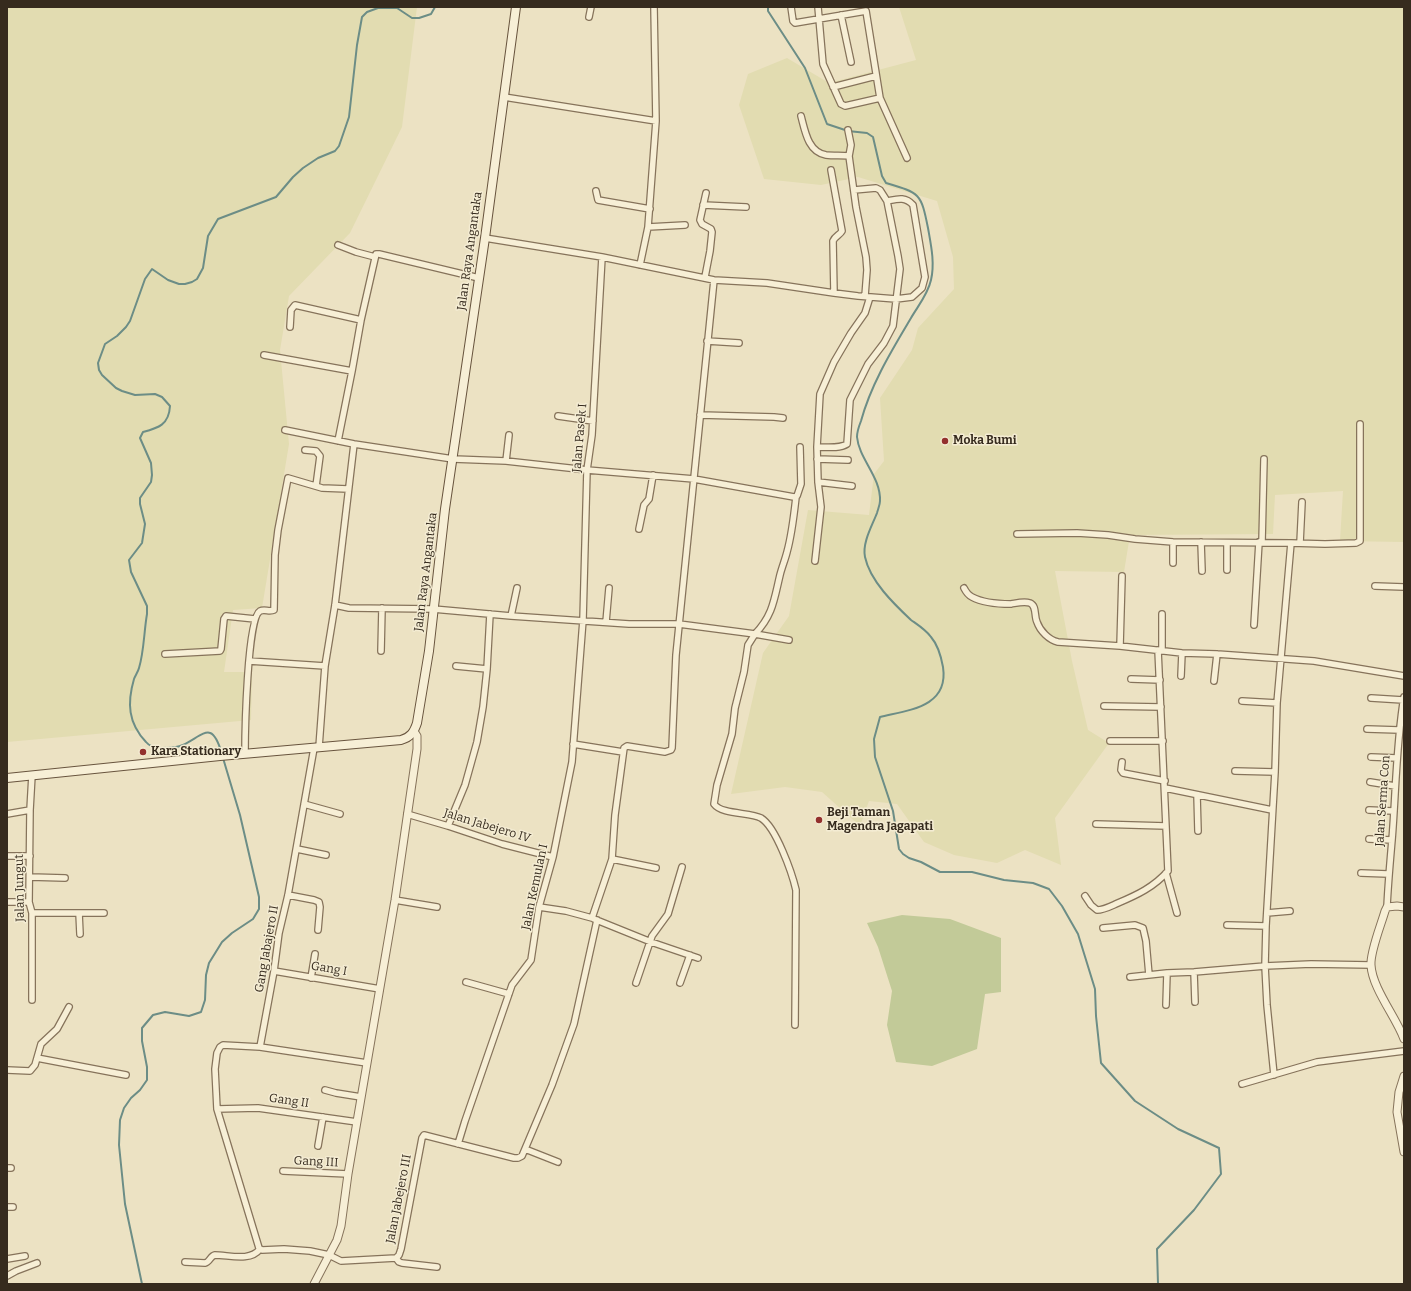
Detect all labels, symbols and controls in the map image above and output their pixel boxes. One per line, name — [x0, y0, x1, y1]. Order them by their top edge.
street label: Jalan Raya Angantaka — [455, 191, 485, 311]
street label: Jalan Pasek I — [570, 403, 590, 473]
place label: Moka Bumi — [953, 434, 1017, 448]
marker: Moka Bumi — [940, 436, 950, 446]
street label: Jalan Raya Angantaka — [412, 512, 440, 632]
place label: Kara Stationary — [151, 745, 241, 759]
marker: Kara Stationary — [138, 747, 148, 757]
street label: Jalan Serma Con — [1373, 755, 1393, 847]
street label: Jalan Jabejero IV — [442, 806, 532, 846]
place label: Beji Taman Magendra Jagapati — [827, 806, 933, 834]
marker: Beji Taman Magendra Jagapati — [814, 815, 824, 825]
street label: Jalan Kemulan I — [519, 843, 551, 931]
street label: Jalan Jungut — [12, 854, 28, 922]
street label: Gang Jabajero II — [252, 904, 282, 994]
street label: Gang I — [310, 959, 348, 979]
street label: Gang II — [268, 1091, 310, 1111]
street label: Jalan Jabejero III — [383, 1153, 415, 1245]
street label: Gang III — [293, 1154, 339, 1170]

